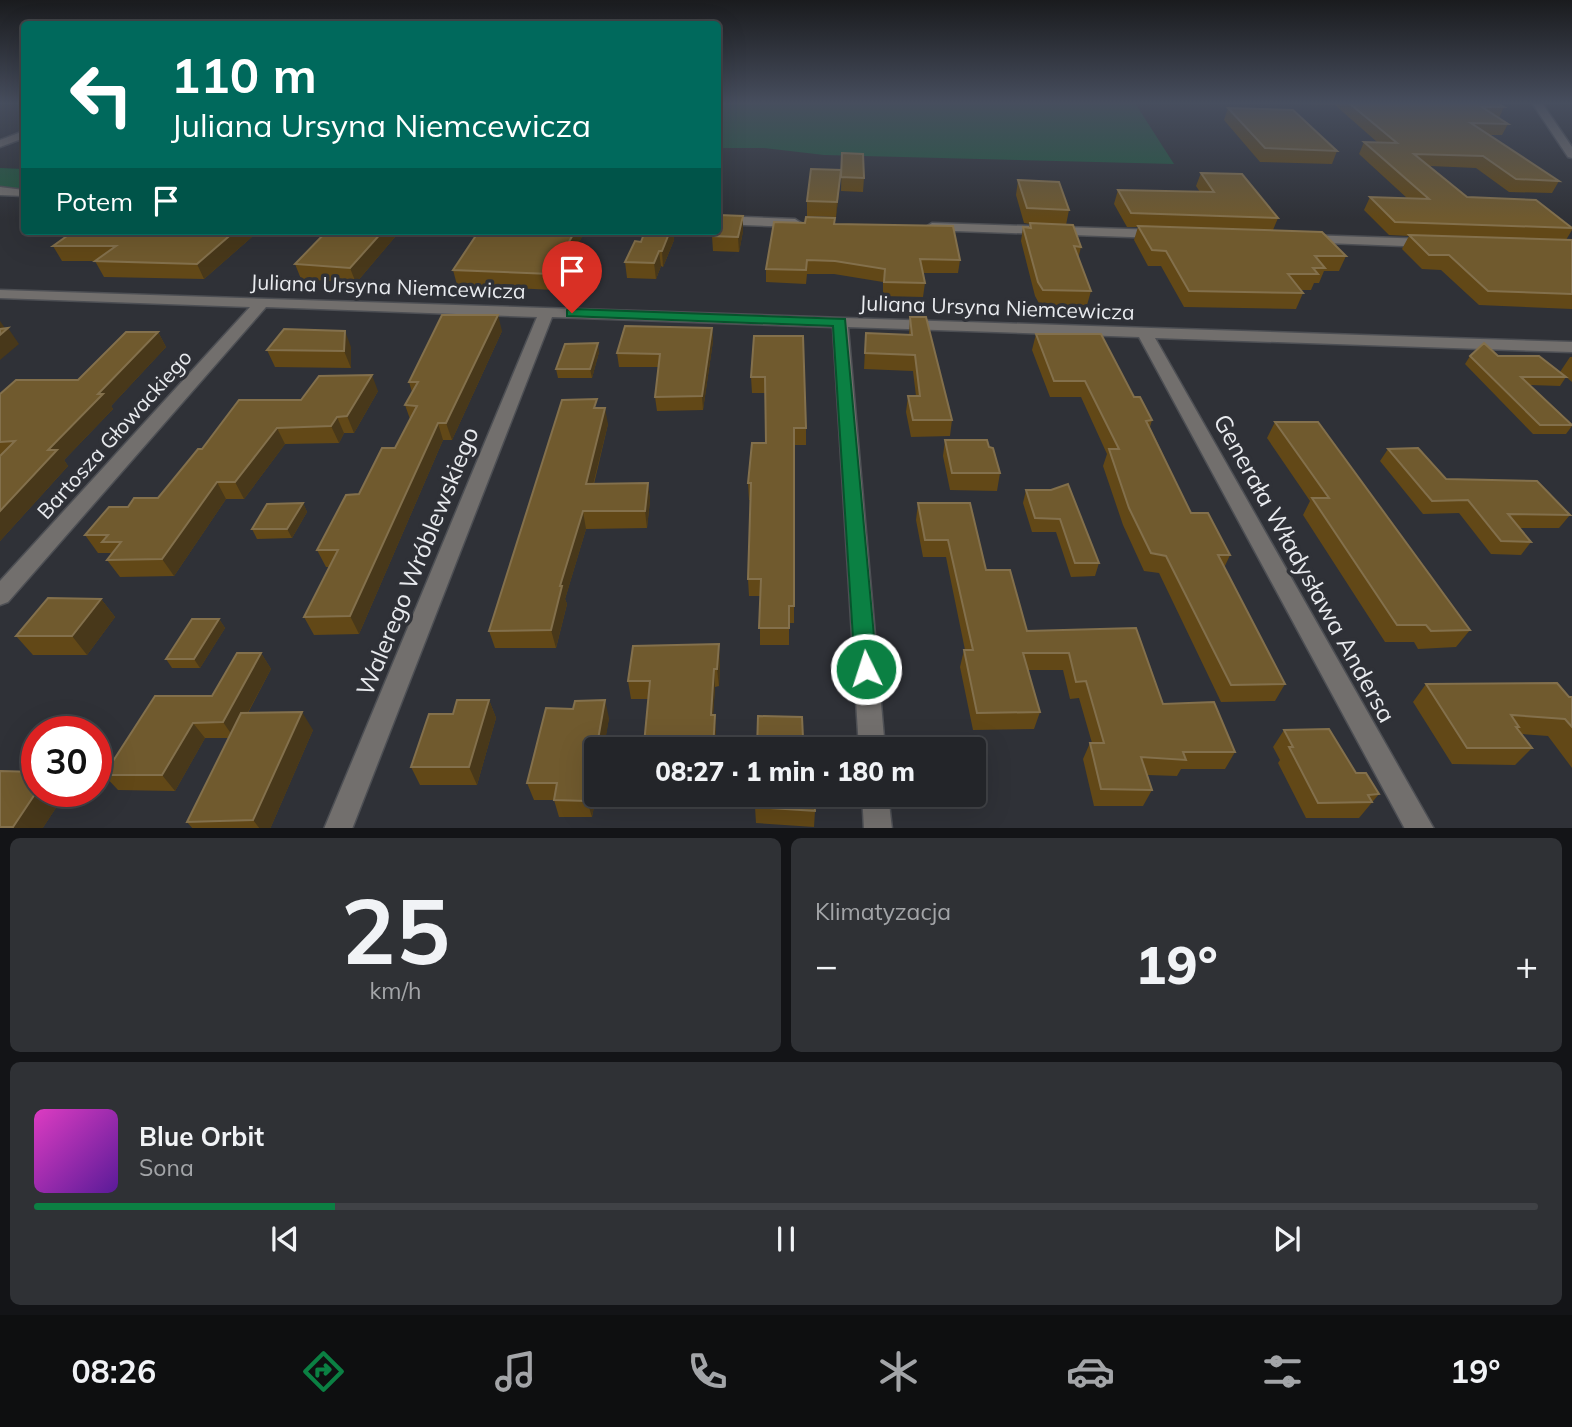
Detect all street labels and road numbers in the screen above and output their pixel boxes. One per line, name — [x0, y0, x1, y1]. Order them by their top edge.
street label: Juliana Ursyna Niemcewicza — [250, 268, 526, 304]
street label: Juliana Ursyna Niemcewicza — [859, 289, 1135, 325]
street label: Bartosza Głowackiego — [31, 344, 197, 524]
street label: Generała Władysława Andersa — [1208, 409, 1402, 727]
street label: Walerego Wróblewskiego — [349, 422, 485, 700]

